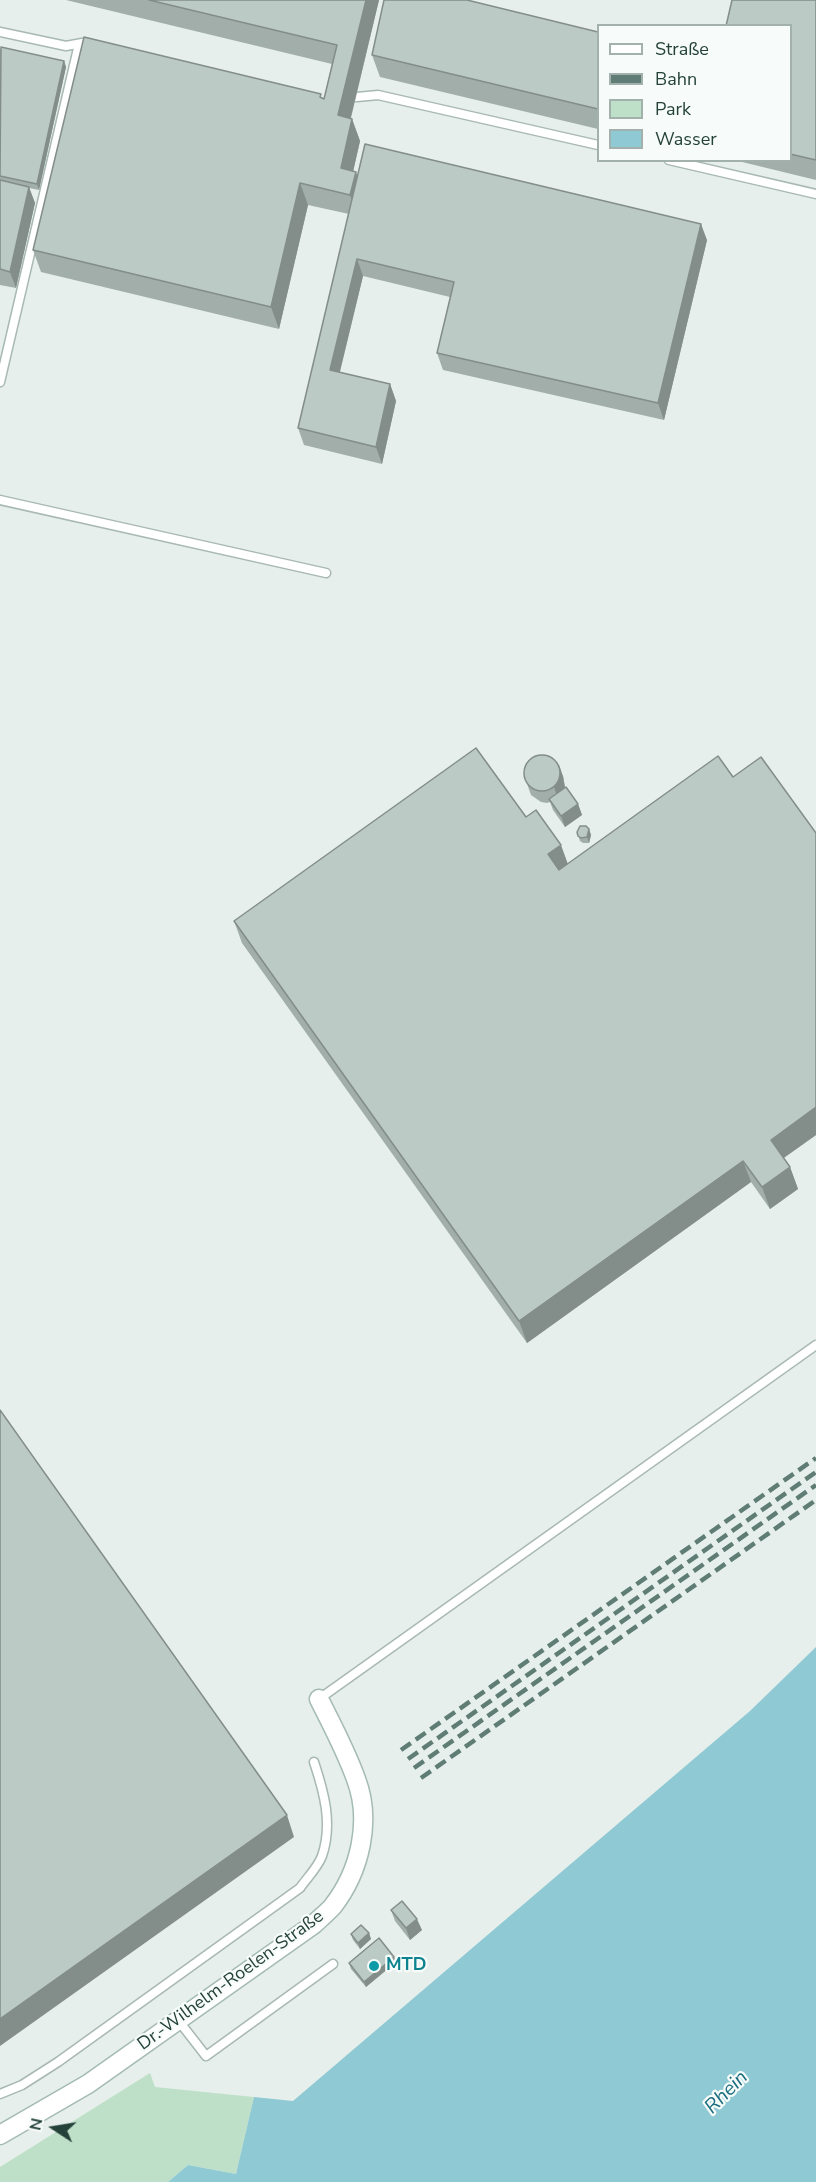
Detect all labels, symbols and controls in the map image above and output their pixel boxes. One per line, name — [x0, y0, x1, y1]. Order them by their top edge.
legend — [597, 24, 792, 162]
text: Straße — [655, 37, 709, 61]
text: Bahn — [655, 67, 697, 91]
text: Park — [655, 97, 691, 121]
text: Wasser — [655, 127, 717, 151]
street label: Dr.-Wilhelm-Roelen-Straße — [134, 1906, 328, 2056]
place label: MTD — [386, 1955, 427, 1977]
marker: MTD — [367, 1959, 381, 1973]
water label: Rhein — [700, 2066, 754, 2120]
north arrow — [24, 2098, 84, 2158]
text: N — [24, 2116, 48, 2132]

